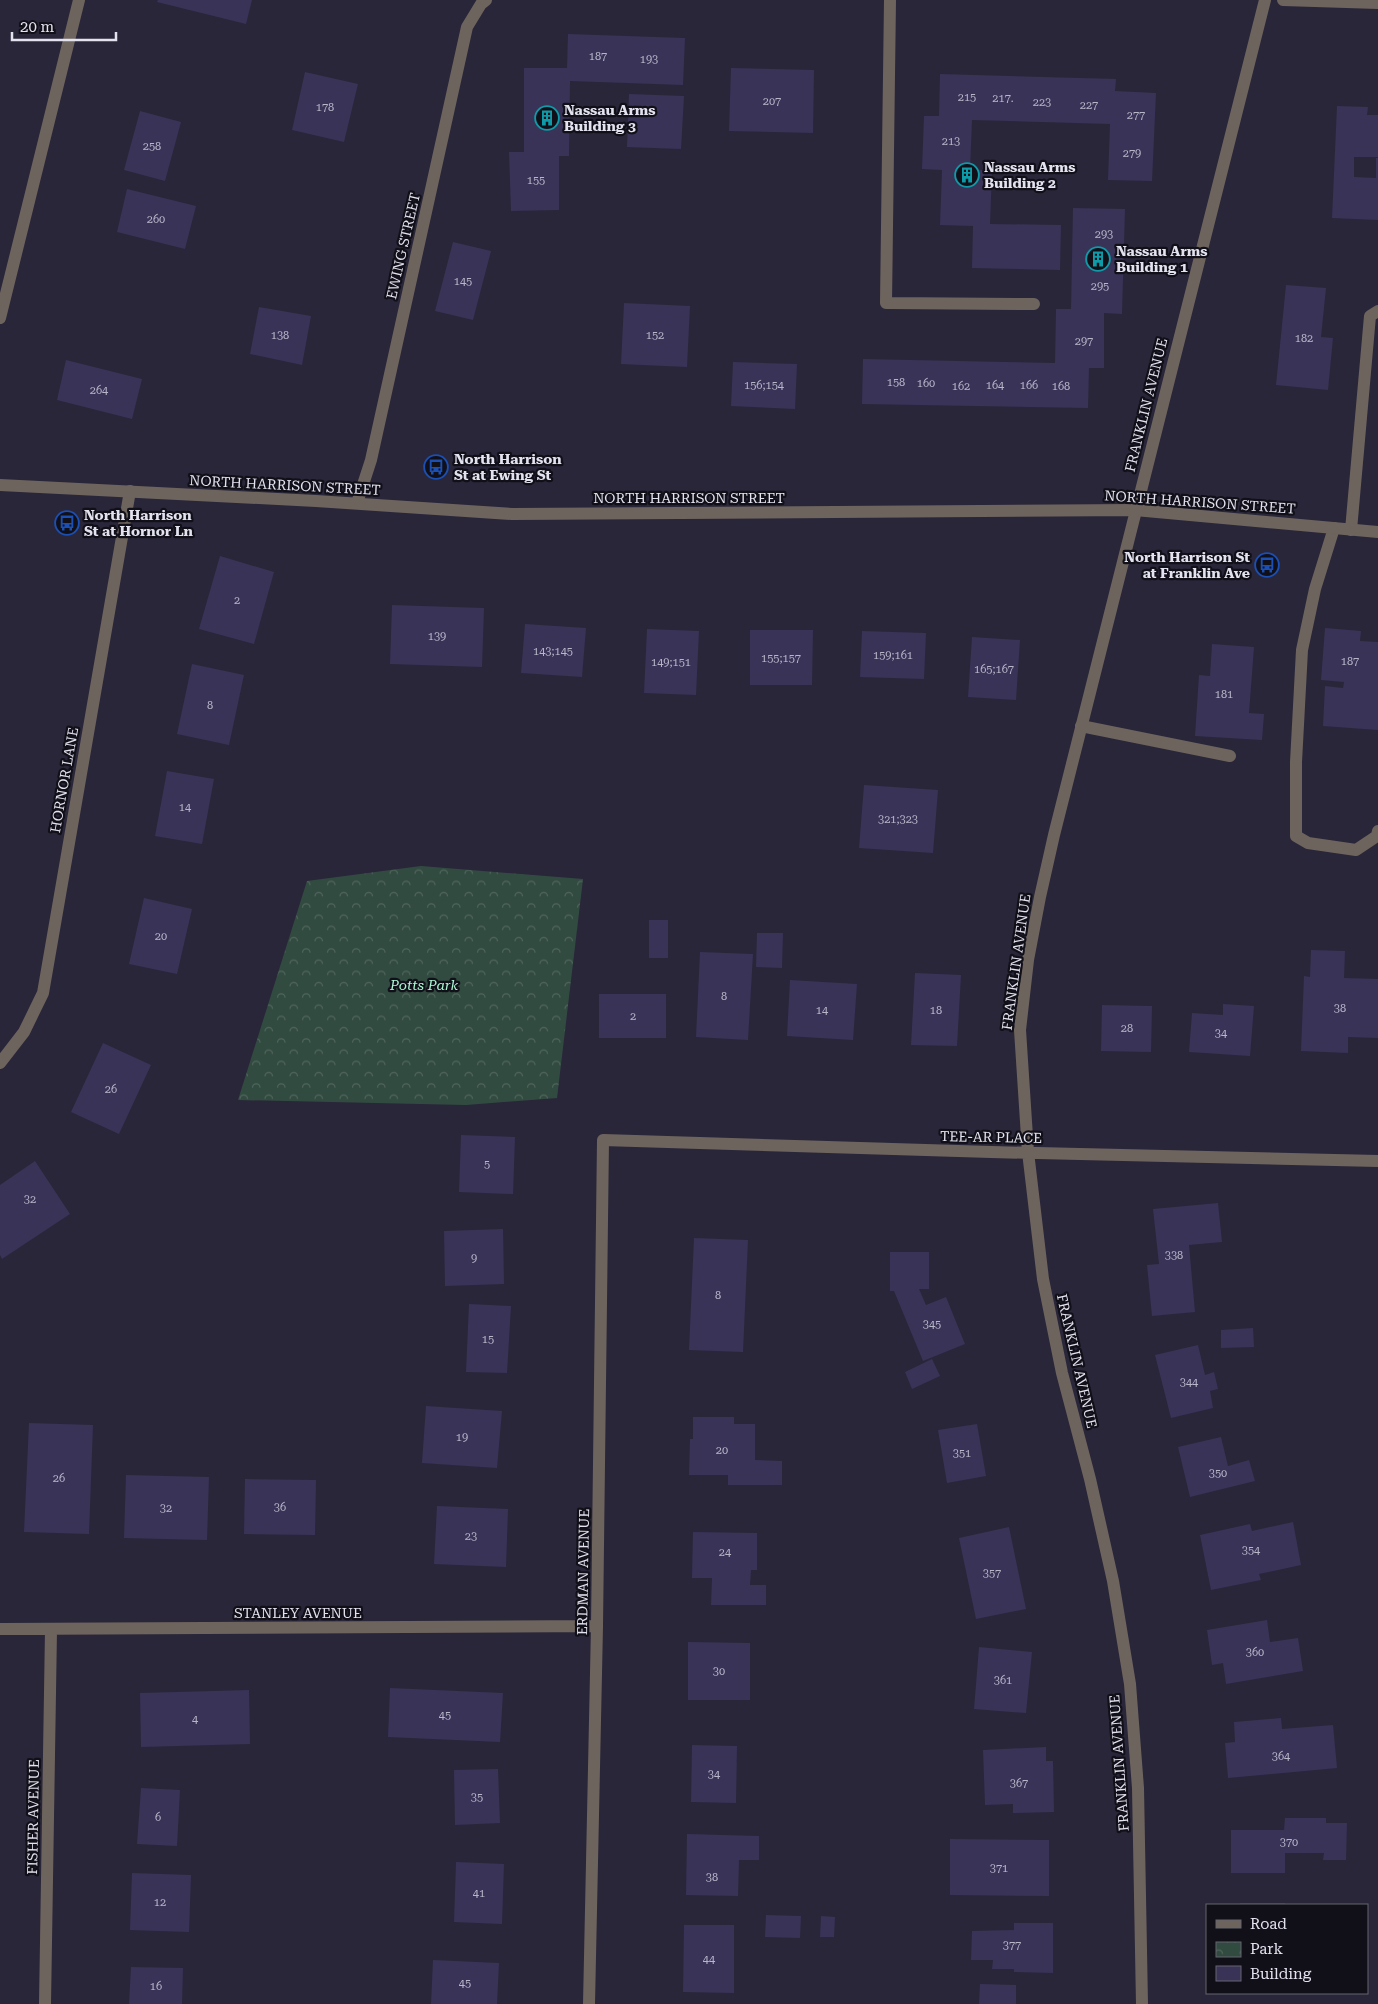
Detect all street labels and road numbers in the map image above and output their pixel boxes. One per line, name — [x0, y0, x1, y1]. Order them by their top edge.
street label: EWING STREET — [383, 191, 423, 301]
street label: FRANKLIN AVENUE — [1122, 336, 1170, 474]
street label: NORTH HARRISON STREET — [189, 472, 381, 498]
street label: NORTH HARRISON STREET — [1104, 487, 1296, 517]
street label: NORTH HARRISON STREET — [593, 490, 785, 506]
street label: HORNOR LANE — [47, 726, 81, 834]
street label: FRANKLIN AVENUE — [999, 893, 1033, 1031]
street label: TEE-AR PLACE — [940, 1128, 1042, 1146]
street label: FRANKLIN AVENUE — [1054, 1292, 1100, 1430]
street label: ERDMAN AVENUE — [574, 1509, 592, 1635]
street label: STANLEY AVENUE — [234, 1605, 362, 1621]
street label: FRANKLIN AVENUE — [1106, 1694, 1132, 1832]
street label: FISHER AVENUE — [24, 1759, 42, 1875]

